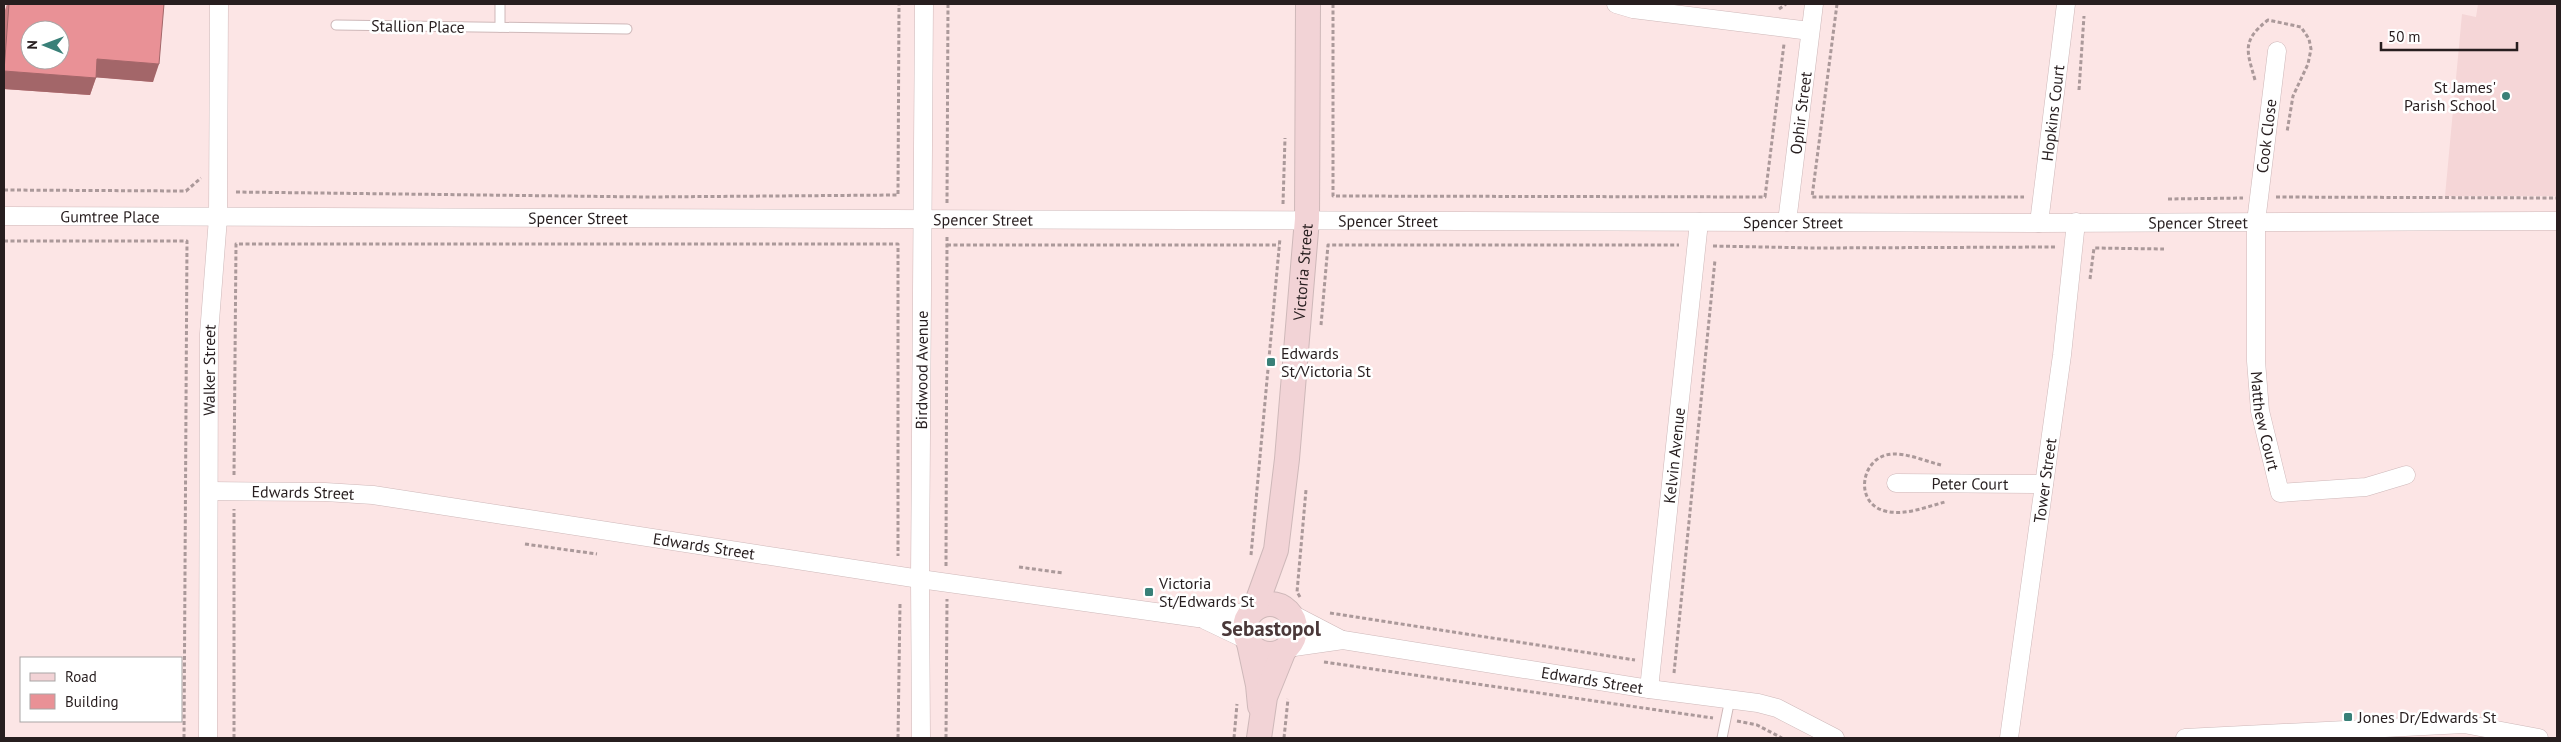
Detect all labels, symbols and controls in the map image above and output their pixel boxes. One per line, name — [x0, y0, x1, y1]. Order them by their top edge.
street label: Stallion Place — [371, 15, 465, 37]
north arrow — [20, 20, 70, 70]
scale bar — [2381, 20, 2517, 52]
text: 50 m — [2388, 27, 2421, 46]
text: N — [23, 40, 41, 50]
street label: Hopkins Court — [2037, 63, 2069, 162]
street label: Ophir Street — [1785, 70, 1816, 155]
place label: St James' Parish School — [2404, 77, 2496, 115]
marker: St James' Parish School — [2500, 90, 2512, 102]
street label: Cook Close — [2252, 98, 2280, 174]
street label: Gumtree Place — [60, 206, 160, 227]
street label: Spencer Street — [528, 208, 628, 228]
street label: Spencer Street — [933, 209, 1033, 230]
street label: Spencer Street — [1338, 211, 1438, 231]
street label: Spencer Street — [1743, 212, 1843, 232]
street label: Spencer Street — [2148, 212, 2248, 233]
street label: Victoria Street — [1288, 222, 1317, 322]
street label: Birdwood Avenue — [911, 311, 932, 430]
street label: Walker Street — [199, 323, 220, 416]
place label: Edwards St/Victoria St — [1281, 343, 1371, 381]
marker: Edwards St/Victoria St — [1265, 356, 1277, 368]
street label: Matthew Court — [2247, 370, 2284, 473]
street label: Kelvin Avenue — [1659, 406, 1689, 504]
street label: Tower Street — [2029, 436, 2060, 524]
street label: Peter Court — [1932, 473, 2009, 494]
street label: Edwards Street — [251, 481, 356, 504]
street label: Edwards Street — [652, 528, 757, 564]
place label: Victoria St/Edwards St — [1158, 573, 1255, 611]
marker: Victoria St/Edwards St — [1143, 586, 1155, 598]
district label: Sebastopol — [1221, 615, 1322, 642]
legend — [20, 657, 182, 722]
street label: Edwards Street — [1540, 662, 1645, 698]
text: Road — [65, 667, 97, 686]
text: Building — [65, 692, 119, 711]
place label: Jones Dr/Edwards St — [2357, 707, 2497, 727]
marker: Jones Dr/Edwards St — [2342, 711, 2354, 723]

